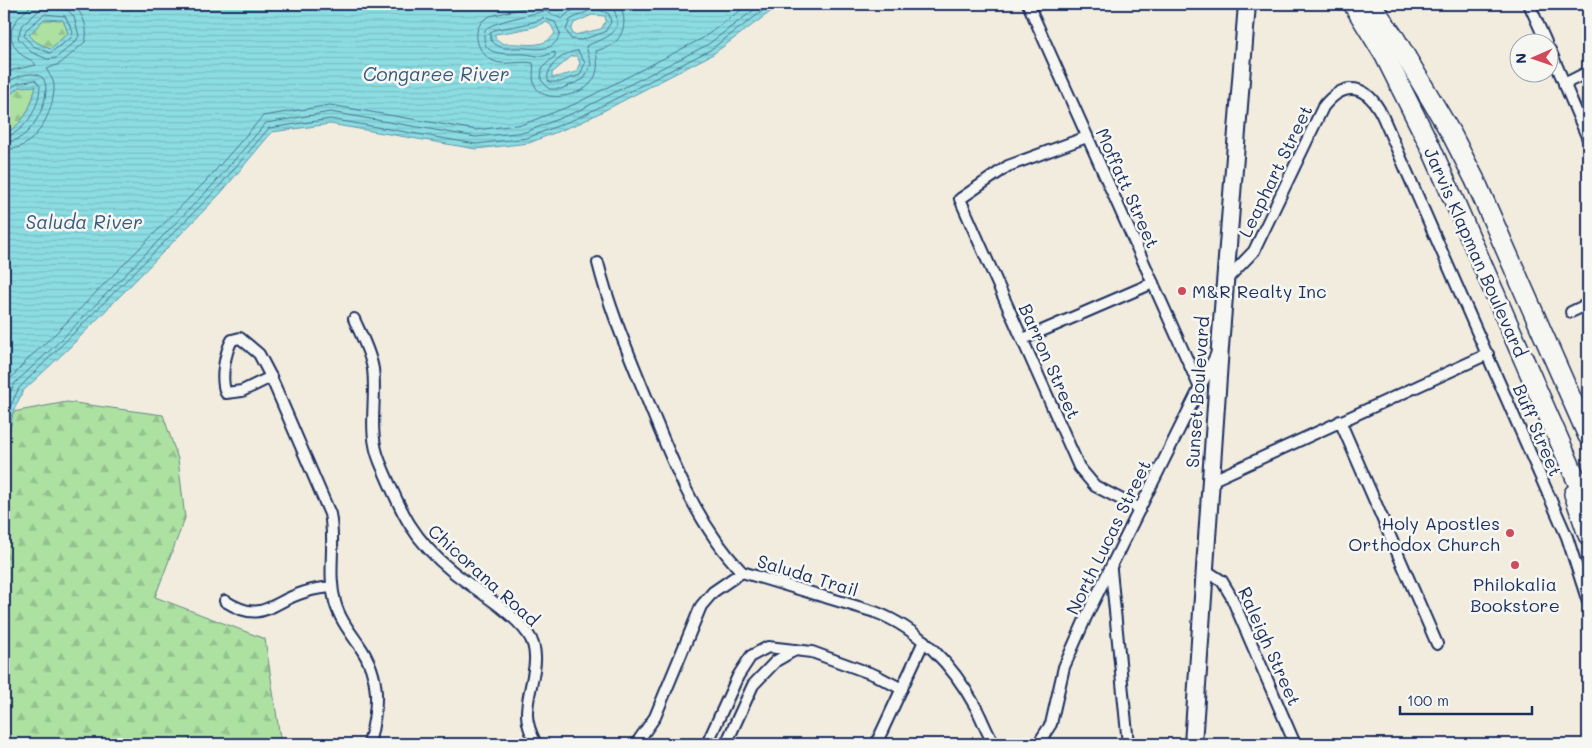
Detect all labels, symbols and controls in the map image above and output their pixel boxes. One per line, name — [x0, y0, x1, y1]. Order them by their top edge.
north arrow — [1510, 32, 1560, 82]
text: N — [1511, 53, 1530, 64]
water label: Congaree River — [363, 61, 509, 86]
street label: Leaphart Street — [1233, 101, 1317, 241]
street label: Moffatt Street — [1091, 124, 1165, 252]
street label: Jarvis Klapman Boulevard — [1419, 143, 1533, 361]
water label: Saluda River — [25, 209, 143, 234]
place label: M&R Realty Inc — [1192, 279, 1327, 303]
marker: M&R Realty Inc — [1176, 285, 1188, 297]
street label: Barron Street — [1014, 299, 1086, 423]
street label: Sunset Boulevard — [1180, 315, 1214, 469]
street label: Buff Street — [1508, 380, 1568, 480]
street label: North Lucas Street — [1060, 455, 1156, 619]
place label: Holy Apostles Orthodox Church — [1348, 511, 1500, 556]
street label: Chicorana Road — [423, 519, 545, 631]
marker: Holy Apostles Orthodox Church — [1504, 527, 1516, 539]
street label: Saluda Trail — [755, 548, 861, 602]
marker: Philokalia Bookstore — [1509, 559, 1521, 571]
place label: Philokalia Bookstore — [1470, 572, 1560, 617]
street label: Raleigh Street — [1233, 583, 1307, 709]
scale bar — [1400, 683, 1532, 715]
text: 100 m — [1407, 690, 1449, 710]

